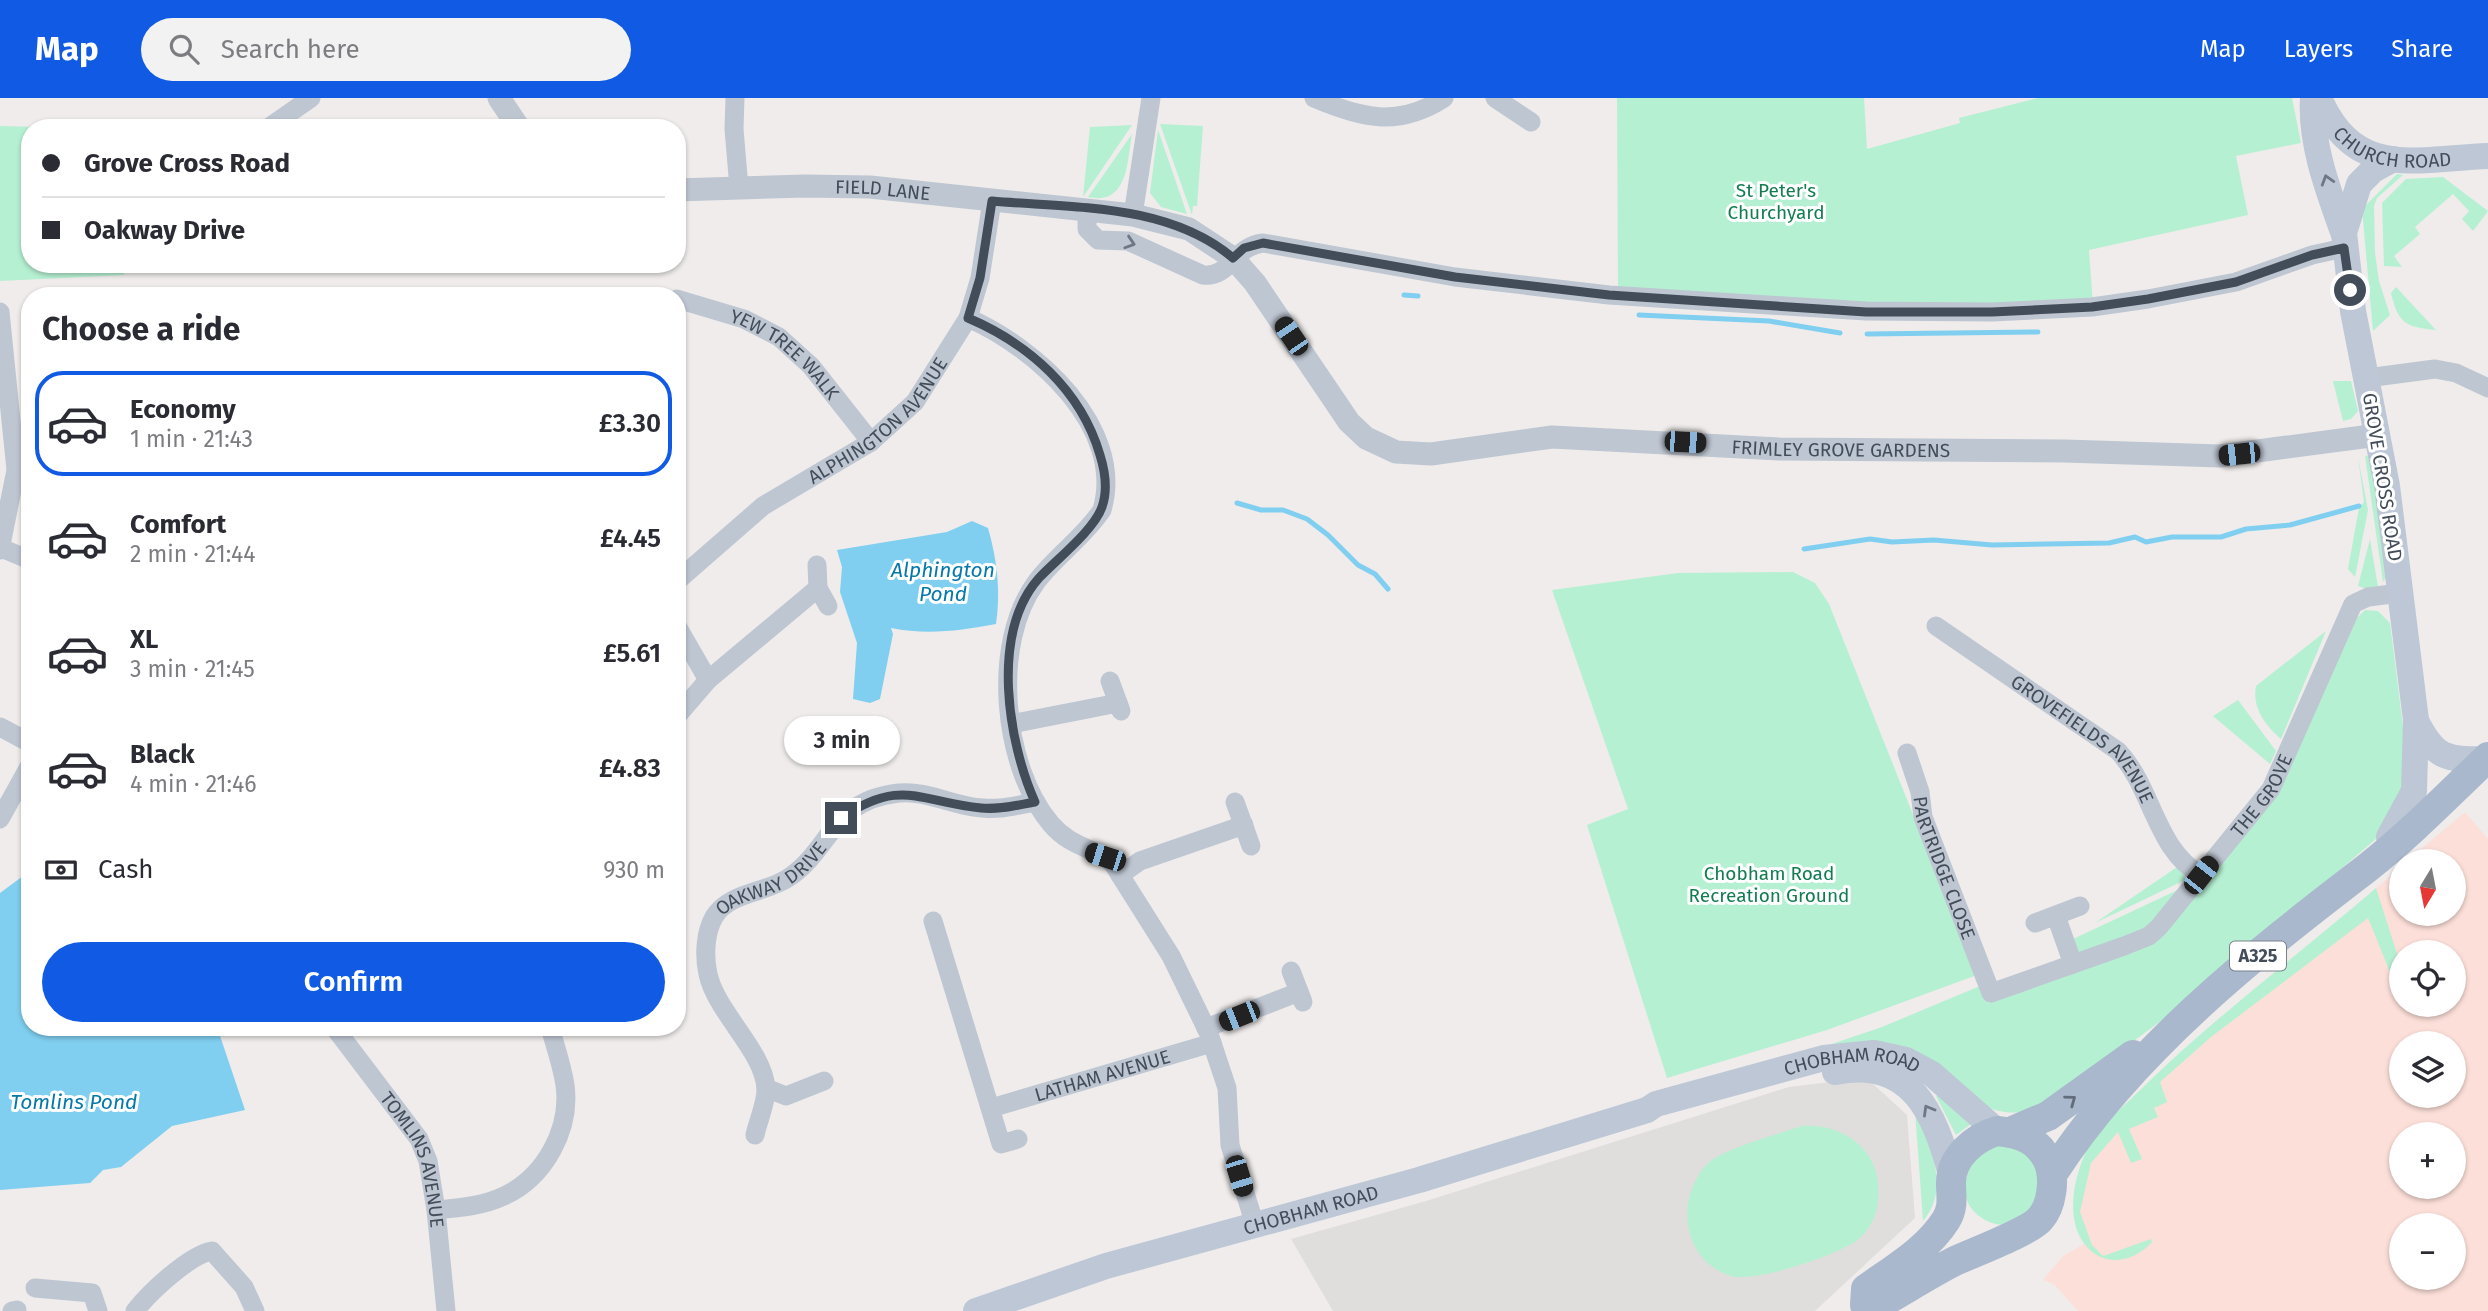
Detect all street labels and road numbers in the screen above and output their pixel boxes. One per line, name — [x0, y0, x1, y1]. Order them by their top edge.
street label: CHURCH ROAD — [2328, 122, 2452, 173]
street label: FIELD LANE — [835, 175, 931, 205]
street label: YEW TREE WALK — [728, 305, 844, 405]
street label: ALPHINGTON AVENUE — [804, 353, 952, 489]
street label: GROVE CROSS ROAD — [2358, 391, 2407, 563]
street label: FRIMLEY GROVE GARDENS — [1731, 436, 1950, 462]
street label: GROVEFIELDS AVENUE — [2006, 670, 2158, 807]
street label: THE GROVE — [2226, 750, 2297, 841]
street label: PARTRIDGE CLOSE — [1909, 795, 1980, 943]
street label: OAKWAY DRIVE — [711, 837, 831, 920]
road number: A325 — [2230, 942, 2286, 970]
street label: CHOBHAM ROAD — [1781, 1042, 1924, 1080]
street label: LATHAM AVENUE — [1032, 1045, 1173, 1107]
street label: TOMLINS AVENUE — [375, 1087, 449, 1229]
street label: CHOBHAM ROAD — [1241, 1181, 1381, 1240]

